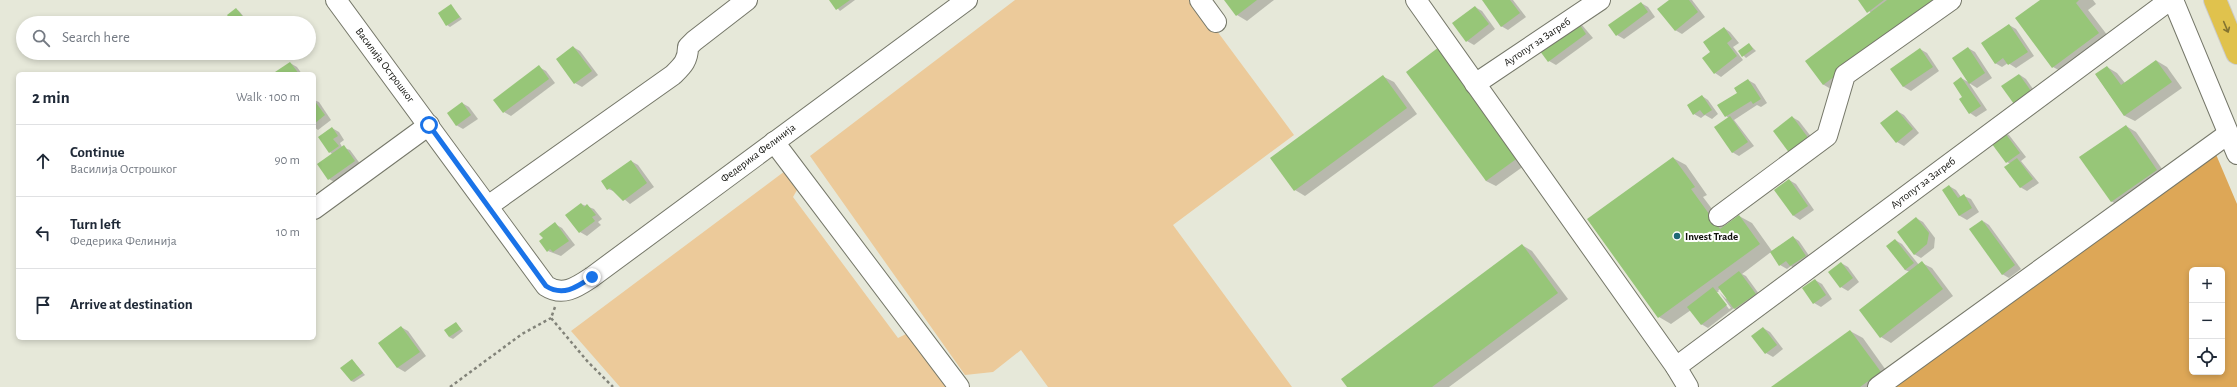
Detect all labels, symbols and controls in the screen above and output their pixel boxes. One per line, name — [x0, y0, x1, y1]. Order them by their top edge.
street label: Аутопут за Загреб — [1502, 15, 1573, 68]
search box — [16, 16, 316, 60]
one-way arrow — [2223, 20, 2230, 32]
street label: Василија Острошког — [353, 26, 417, 105]
icon: search — [30, 27, 52, 49]
text: Search here — [62, 30, 130, 45]
text: 2 min — [32, 89, 70, 106]
text: Walk · 100 m — [236, 91, 300, 104]
route start — [420, 116, 438, 134]
street label: Федерика Фелинија — [719, 121, 797, 185]
text: Continue — [70, 145, 125, 160]
icon: ahead — [32, 150, 54, 172]
text: 90 m — [274, 154, 300, 167]
street label: Аутопут за Загреб — [1889, 155, 1958, 211]
text: Василија Острошког — [70, 163, 177, 176]
text: Turn left — [70, 217, 121, 232]
icon: left — [32, 222, 54, 244]
text: 10 m — [276, 226, 300, 239]
marker: Invest Trade — [1672, 231, 1682, 241]
place label: Invest Trade — [1685, 231, 1738, 242]
text: Федерика Фелинија — [70, 235, 177, 248]
map controls — [2189, 267, 2225, 375]
button: + — [2189, 267, 2225, 303]
route end — [583, 268, 601, 286]
icon: arrive — [32, 294, 54, 316]
text: Arrive at destination — [70, 297, 193, 312]
button: − — [2189, 303, 2225, 339]
button: locate — [2189, 339, 2225, 375]

